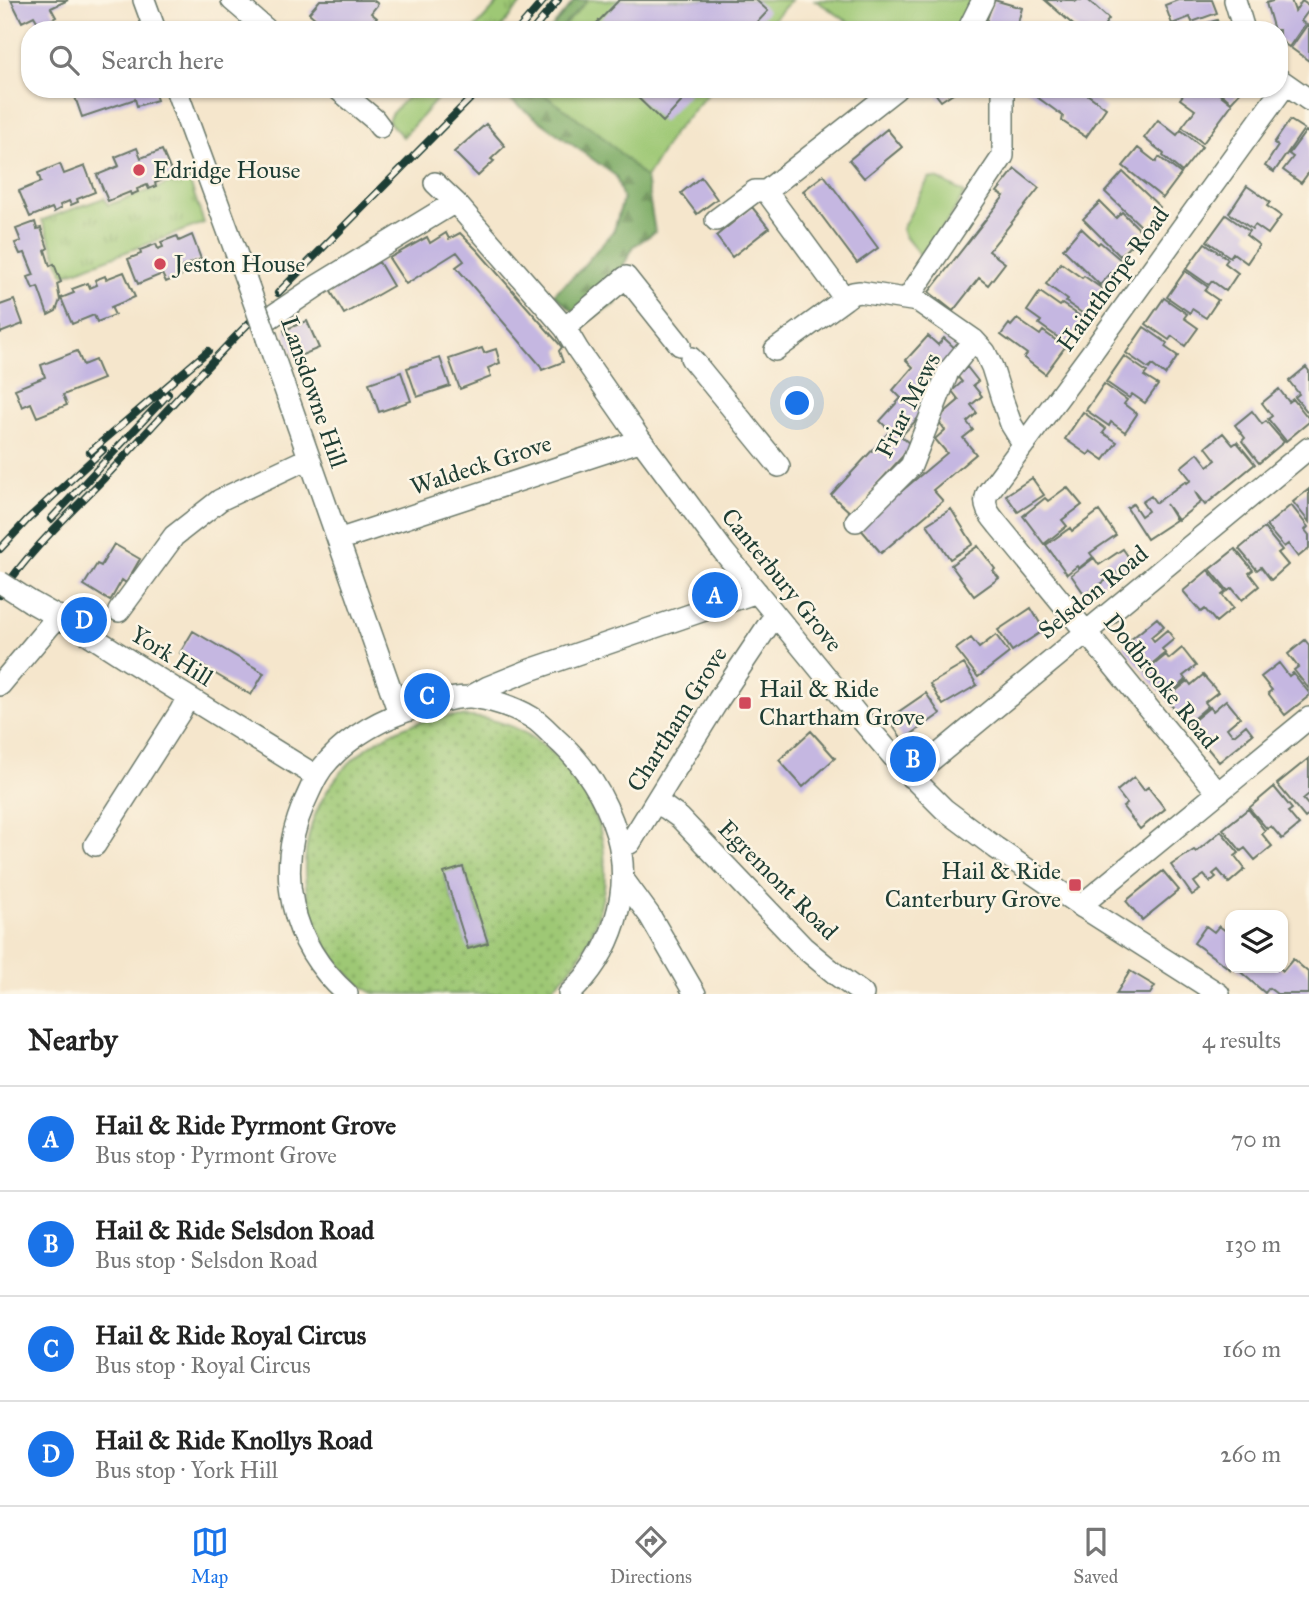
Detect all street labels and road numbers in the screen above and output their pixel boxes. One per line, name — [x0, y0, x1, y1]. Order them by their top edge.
street label: Hainthorpe Road — [1050, 201, 1176, 357]
street label: Lansdowne Hill — [274, 312, 354, 472]
street label: Friar Mews — [869, 347, 947, 463]
street label: Waldeck Grove — [407, 428, 555, 502]
street label: Canterbury Grove — [715, 502, 849, 658]
street label: Selsdon Road — [1032, 539, 1154, 645]
street label: Dodbrooke Road — [1097, 607, 1225, 755]
street label: York Hill — [125, 619, 219, 693]
street label: Chartham Grove — [620, 641, 734, 797]
street label: Egremont Road — [712, 814, 844, 946]

